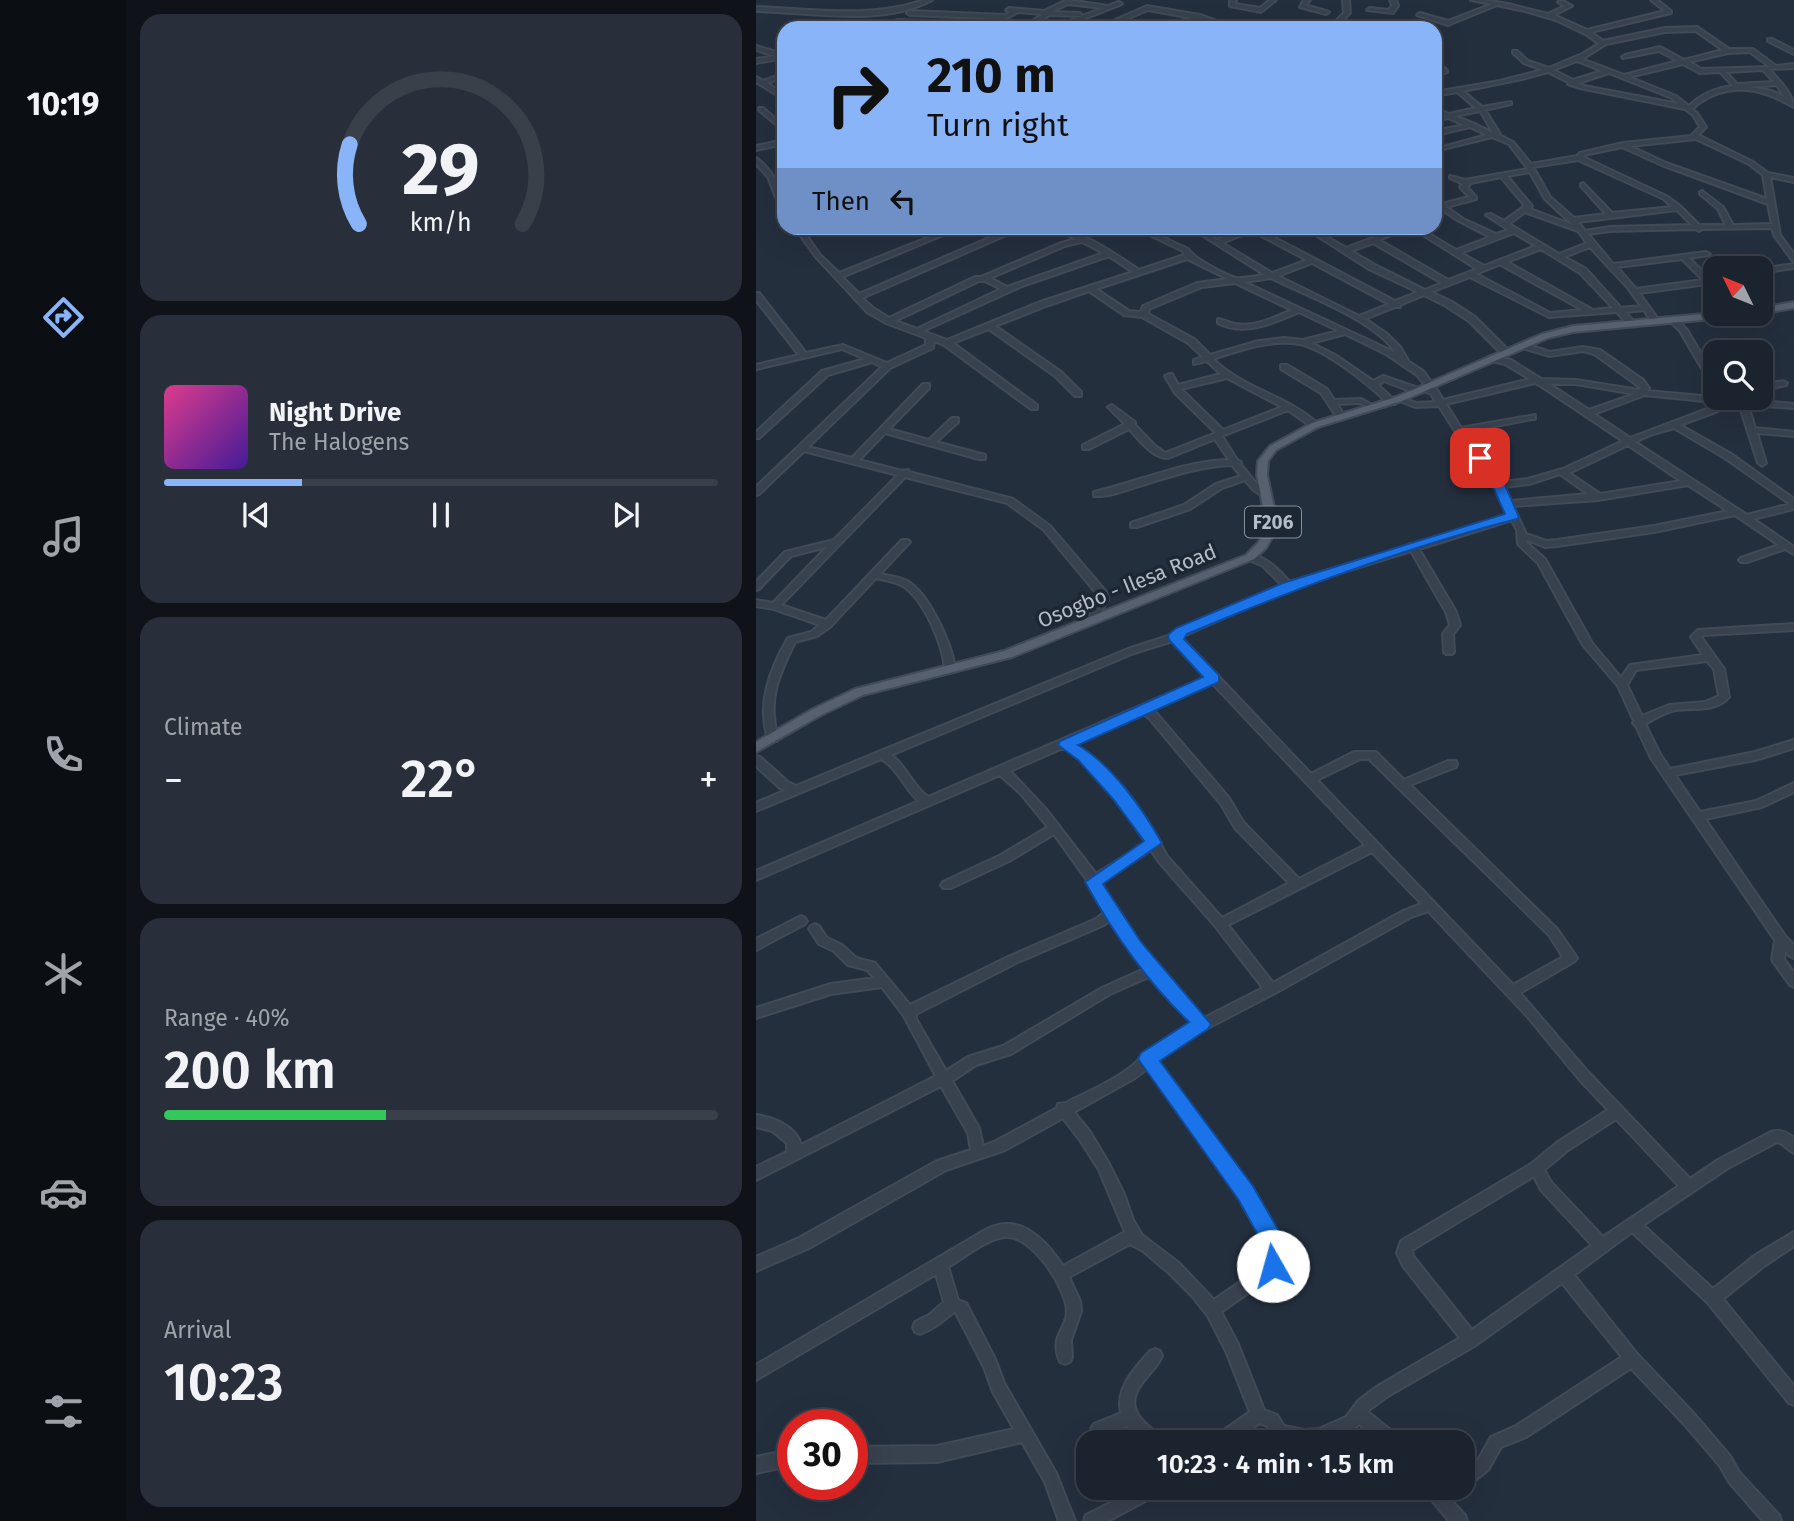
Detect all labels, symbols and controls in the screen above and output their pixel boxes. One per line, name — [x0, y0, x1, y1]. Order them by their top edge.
text: 210 m — [927, 46, 1056, 105]
icon: right — [812, 49, 903, 140]
text: 10:19 — [27, 85, 99, 123]
text: Turn right — [927, 106, 1069, 144]
text: 29 — [402, 126, 480, 213]
icon: left — [884, 182, 922, 220]
text: Then — [812, 186, 870, 217]
text: km/h — [410, 208, 472, 238]
north arrow — [1703, 256, 1773, 326]
map controls — [1703, 256, 1773, 410]
icon: directions — [39, 293, 88, 342]
button: search — [1703, 340, 1773, 410]
text: Night Drive — [269, 397, 401, 428]
text: The Halogens — [269, 428, 409, 456]
pin — [1450, 428, 1510, 488]
icon: arrive — [1461, 439, 1499, 477]
icon: previous — [237, 496, 275, 534]
icon: pause — [422, 496, 460, 534]
icon: next — [607, 496, 645, 534]
road number: F206 — [1245, 506, 1301, 538]
icon: music — [39, 512, 88, 561]
street label: Osogbo - Ilesa Road — [1034, 538, 1220, 634]
text: Climate — [164, 713, 243, 741]
icon: phone — [39, 730, 88, 779]
text: 22° — [401, 748, 481, 811]
text: − — [164, 757, 183, 803]
text: + — [699, 757, 718, 803]
icon: climate — [39, 949, 88, 998]
text: Range · 40% — [164, 1004, 290, 1032]
text: 200 km — [164, 1039, 336, 1102]
icon: car — [39, 1168, 88, 1217]
position arrow — [1236, 1229, 1310, 1303]
text: Arrival — [164, 1316, 231, 1344]
text: 10:23 — [164, 1351, 283, 1414]
icon: filters — [39, 1387, 88, 1436]
speed limit sign: 30 — [777, 1409, 868, 1500]
text: 10:23 · 4 min · 1.5 km — [1157, 1449, 1394, 1480]

